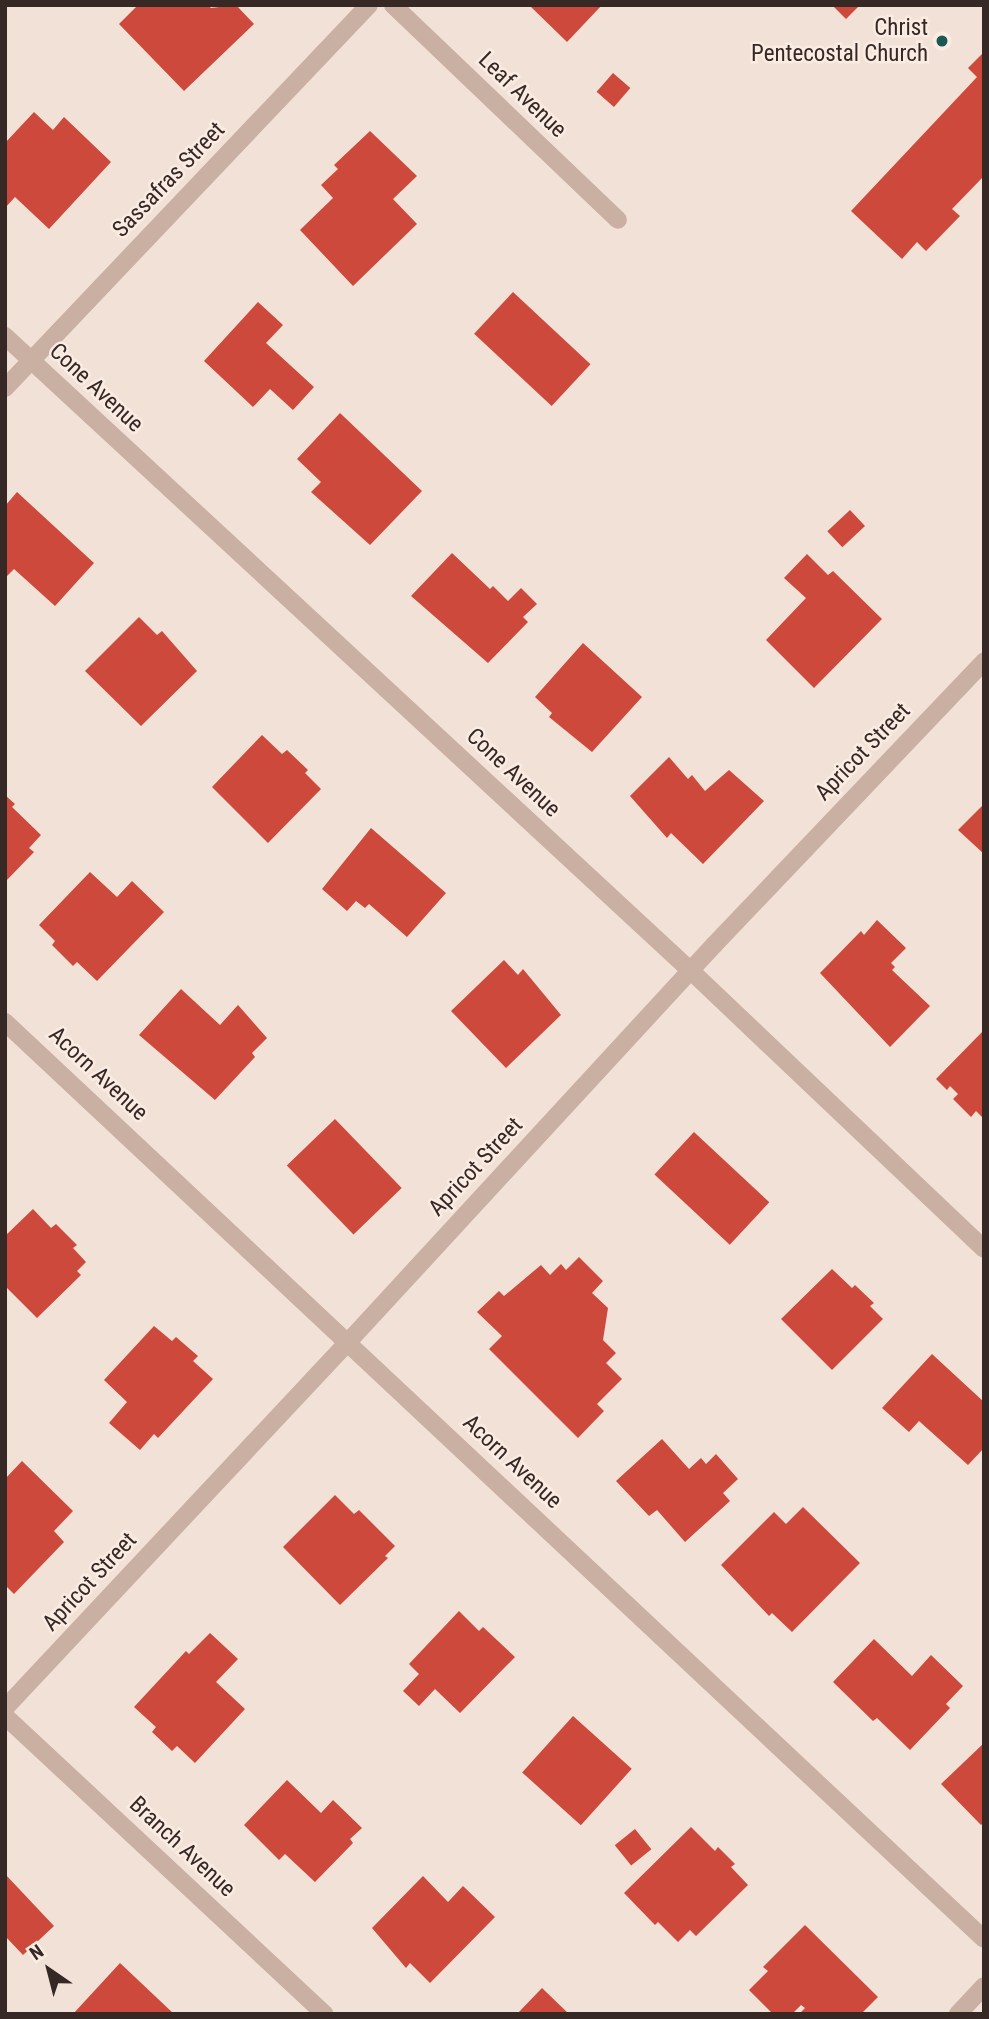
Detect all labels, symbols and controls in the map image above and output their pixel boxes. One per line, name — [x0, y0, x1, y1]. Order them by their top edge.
place label: Christ Pentecostal Church — [751, 14, 928, 68]
marker: Christ Pentecostal Church — [934, 33, 950, 49]
street label: Leaf Avenue — [472, 46, 572, 144]
street label: Sassafras Street — [107, 117, 231, 243]
street label: Cone Avenue — [43, 338, 149, 438]
street label: Apricot Street — [810, 697, 916, 807]
street label: Cone Avenue — [460, 723, 566, 823]
street label: Acorn Avenue — [43, 1021, 153, 1127]
street label: Apricot Street — [423, 1112, 529, 1222]
street label: Acorn Avenue — [457, 1409, 567, 1515]
street label: Apricot Street — [37, 1527, 143, 1637]
street label: Branch Avenue — [123, 1791, 241, 1903]
north arrow — [14, 1935, 84, 2005]
text: N — [25, 1940, 48, 1965]

